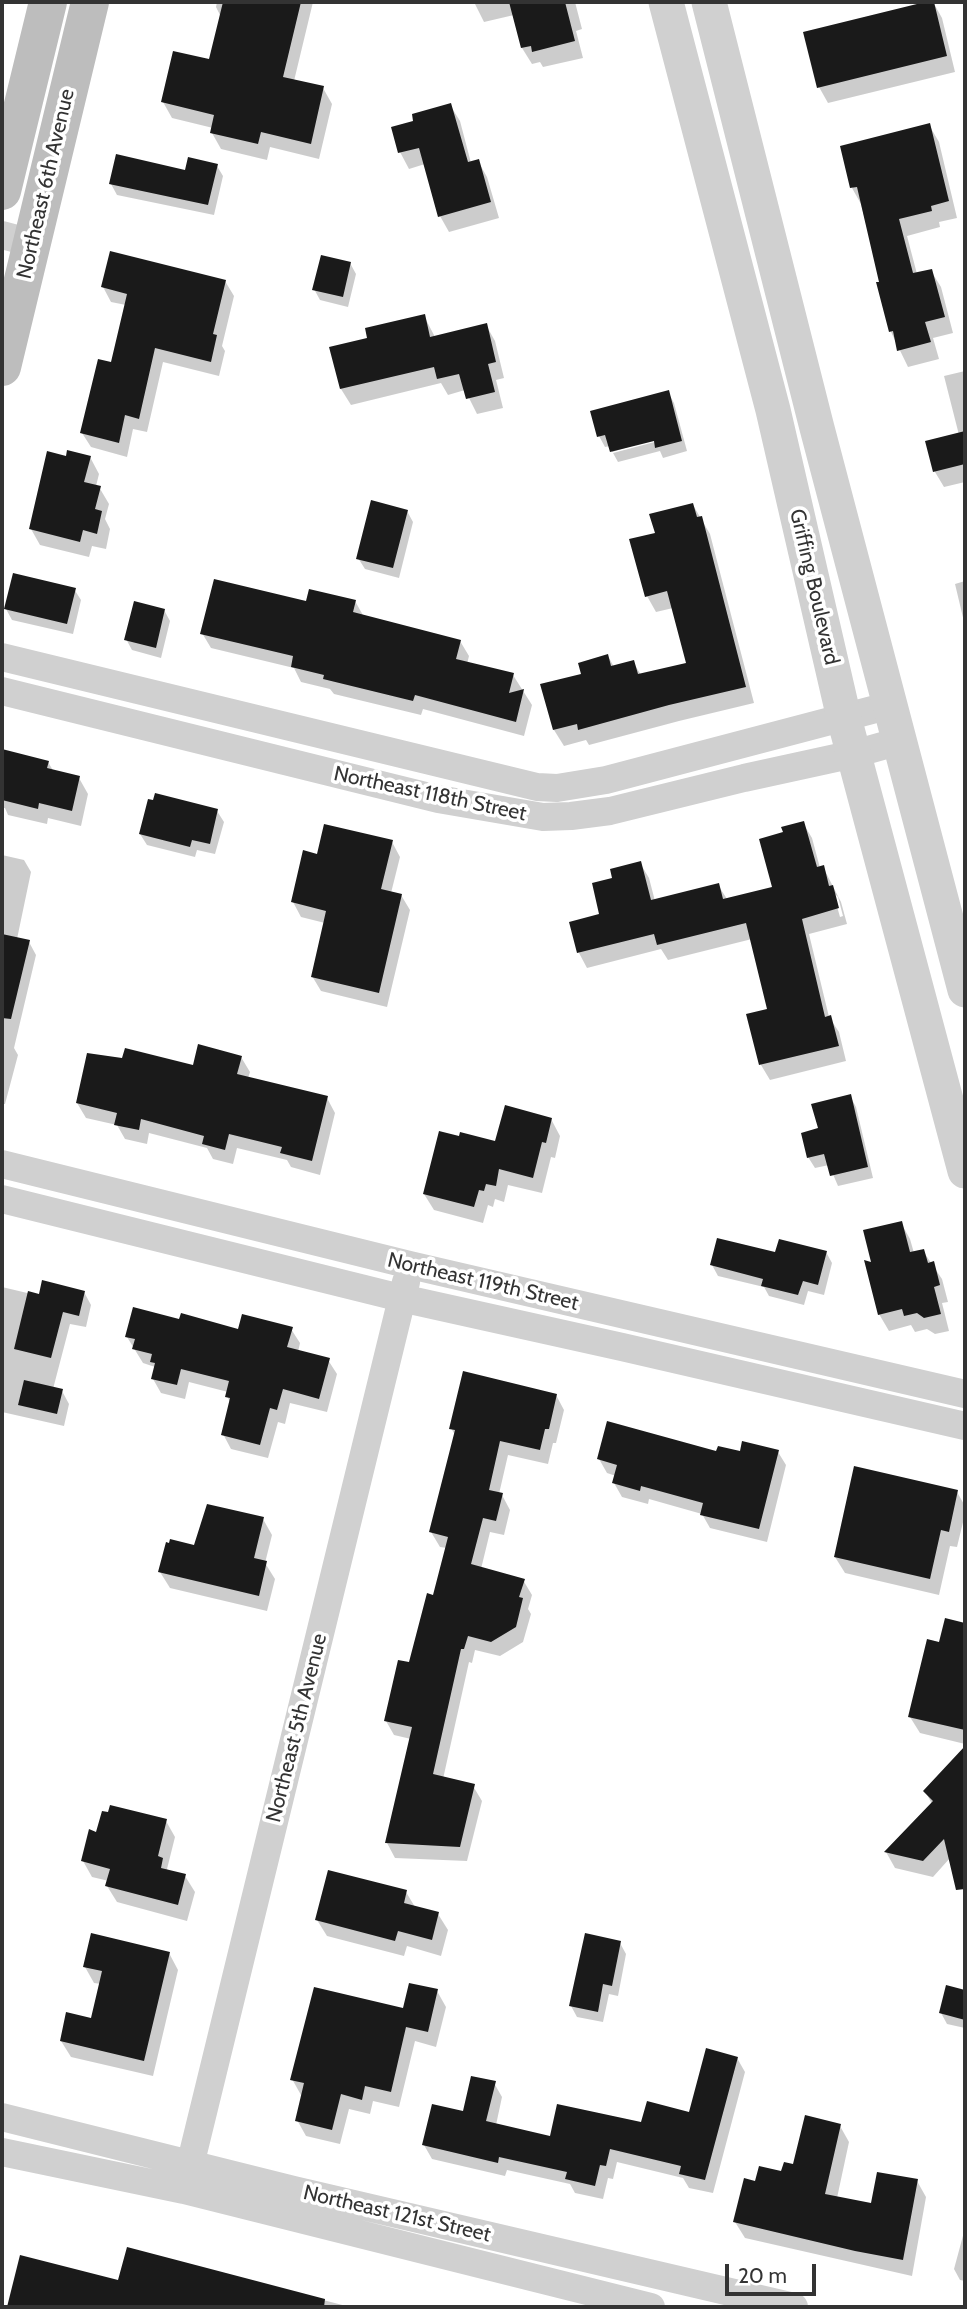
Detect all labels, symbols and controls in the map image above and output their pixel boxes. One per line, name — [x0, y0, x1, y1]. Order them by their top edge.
street label: Northeast 6th Avenue — [12, 87, 80, 281]
street label: Griffing Boulevard — [784, 507, 844, 667]
street label: Northeast 118th Street — [332, 761, 528, 827]
street label: Northeast 119th Street — [385, 1248, 581, 1316]
street label: Northeast 5th Avenue — [261, 1631, 333, 1825]
street label: Northeast 121st Street — [301, 2180, 493, 2248]
scale bar — [729, 2250, 820, 2294]
text: 20 m — [738, 2263, 787, 2288]

